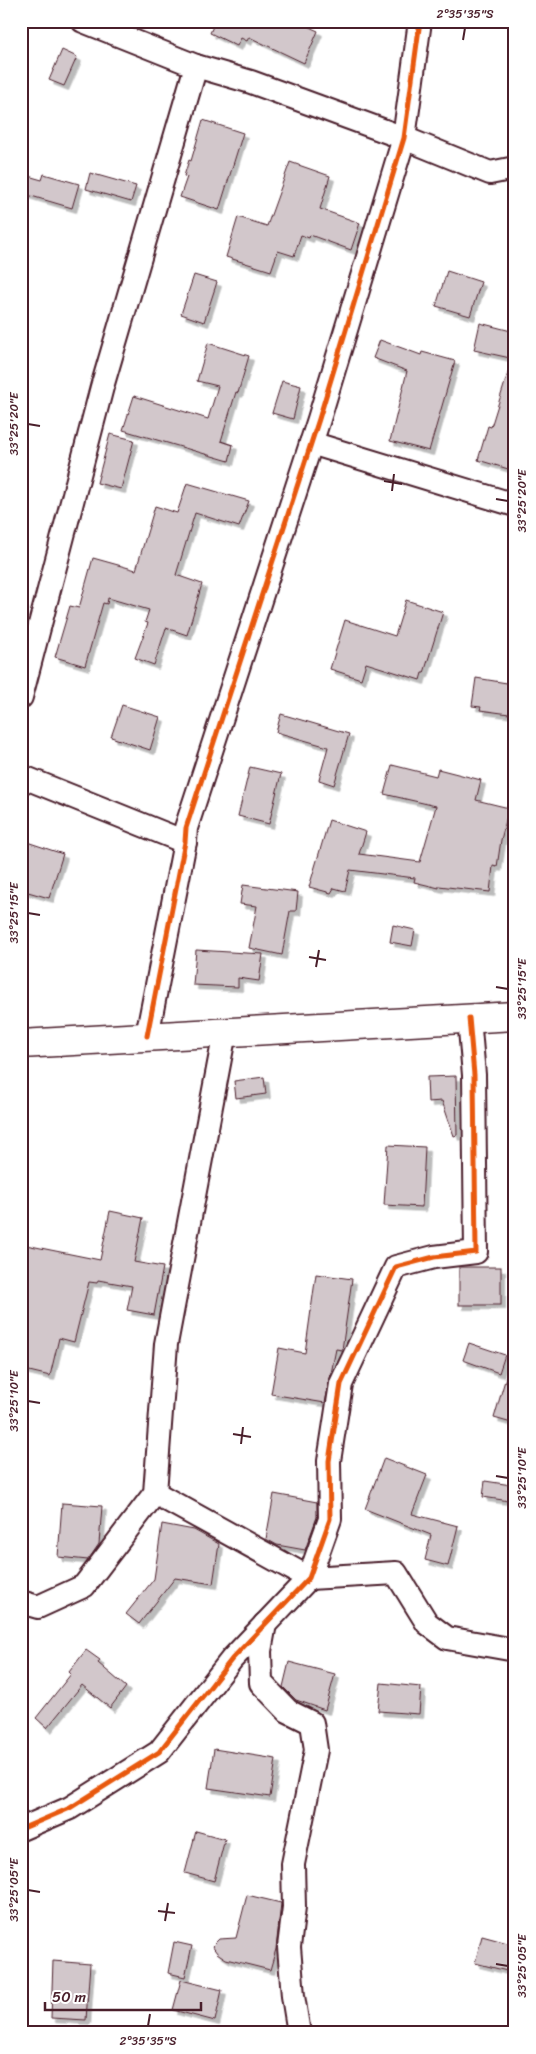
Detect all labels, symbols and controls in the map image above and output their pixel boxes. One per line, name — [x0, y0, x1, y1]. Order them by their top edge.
text: 2°35'35"S — [437, 3, 494, 25]
text: 33°25'20"E — [3, 391, 25, 456]
text: 33°25'20"E — [511, 468, 533, 533]
text: 33°25'15"E — [3, 881, 25, 944]
text: 33°25'15"E — [511, 957, 533, 1020]
text: 33°25'10"E — [3, 1369, 25, 1432]
text: 33°25'10"E — [511, 1446, 533, 1509]
text: 33°25'05"E — [3, 1857, 25, 1922]
text: 33°25'05"E — [511, 1933, 533, 1998]
scale bar — [45, 1979, 201, 2011]
text: 50 m — [52, 1984, 87, 2010]
text: 2°35'35"S — [120, 2030, 177, 2052]

